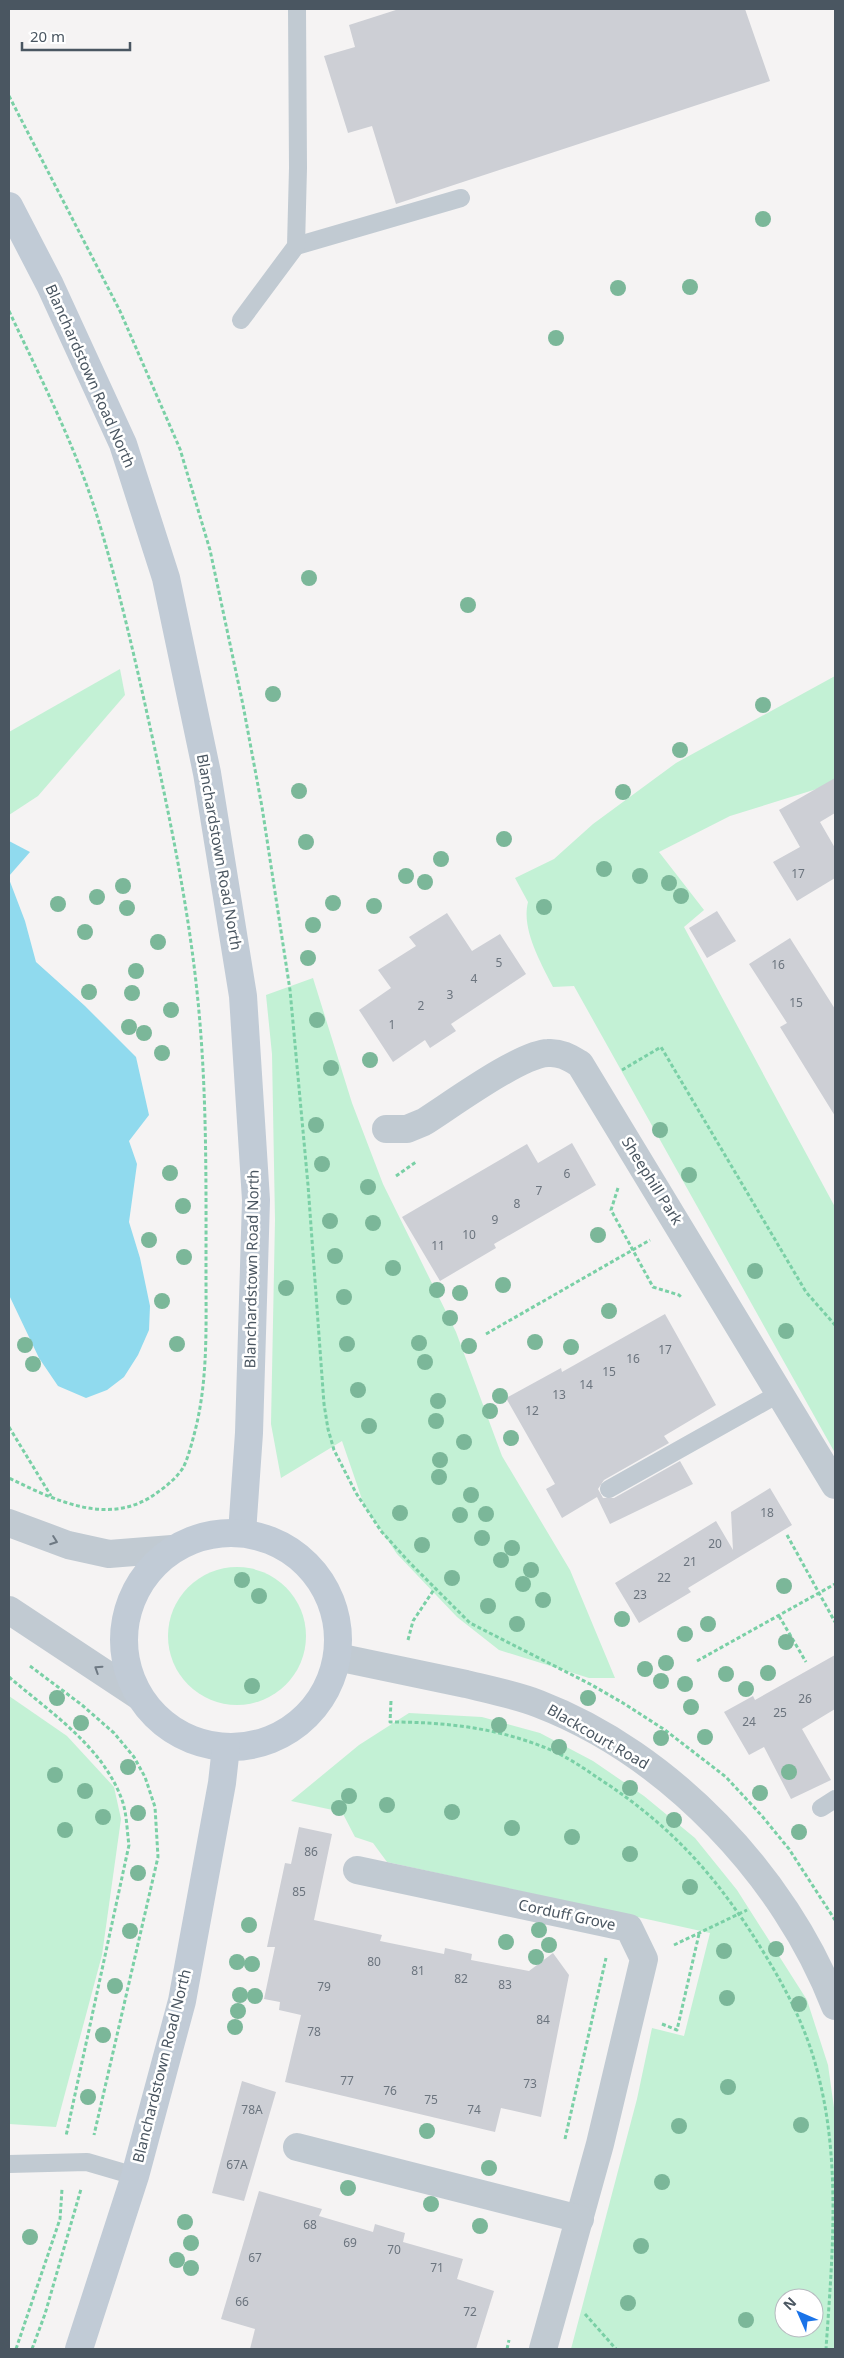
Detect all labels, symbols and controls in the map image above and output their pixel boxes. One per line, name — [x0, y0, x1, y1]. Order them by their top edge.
scale bar — [22, 20, 130, 52]
text: 20 m — [30, 26, 65, 46]
street label: Blanchardstown Road North — [41, 281, 141, 471]
street label: Blanchardstown Road North — [193, 752, 247, 952]
house number: 17 — [791, 865, 805, 882]
house number: 5 — [496, 954, 503, 971]
house number: 16 — [771, 956, 785, 973]
house number: 4 — [471, 970, 478, 987]
house number: 3 — [447, 986, 454, 1003]
house number: 15 — [789, 994, 803, 1011]
house number: 2 — [418, 997, 425, 1014]
house number: 1 — [389, 1016, 395, 1033]
street label: Sheephill Park — [618, 1133, 688, 1228]
house number: 6 — [564, 1165, 571, 1182]
street label: Blanchardstown Road North — [239, 1169, 263, 1369]
house number: 7 — [536, 1182, 543, 1199]
house number: 8 — [514, 1195, 521, 1212]
house number: 9 — [492, 1211, 499, 1228]
house number: 10 — [462, 1226, 476, 1243]
house number: 11 — [431, 1237, 445, 1254]
house number: 17 — [658, 1341, 672, 1358]
house number: 16 — [626, 1350, 640, 1367]
house number: 15 — [602, 1363, 616, 1380]
house number: 14 — [579, 1376, 593, 1393]
house number: 13 — [552, 1386, 566, 1403]
house number: 12 — [525, 1402, 539, 1419]
house number: 18 — [760, 1504, 774, 1521]
one-way arrow — [49, 1535, 58, 1545]
house number: 20 — [708, 1535, 722, 1552]
house number: 21 — [683, 1553, 697, 1570]
house number: 22 — [657, 1569, 671, 1586]
house number: 23 — [633, 1586, 647, 1603]
one-way arrow — [95, 1666, 104, 1675]
house number: 26 — [798, 1690, 812, 1707]
street label: Blackcourt Road — [544, 1699, 653, 1773]
house number: 25 — [773, 1704, 787, 1721]
house number: 24 — [742, 1713, 756, 1730]
house number: 86 — [304, 1843, 318, 1860]
house number: 85 — [292, 1883, 306, 1900]
street label: Corduff Grove — [517, 1894, 618, 1934]
house number: 80 — [367, 1953, 381, 1970]
house number: 81 — [411, 1962, 425, 1979]
street label: Blanchardstown Road North — [127, 1967, 195, 2165]
house number: 82 — [454, 1970, 468, 1987]
house number: 83 — [498, 1976, 512, 1993]
house number: 79 — [317, 1978, 331, 1995]
house number: 84 — [536, 2011, 550, 2028]
house number: 78 — [307, 2023, 321, 2040]
house number: 77 — [340, 2072, 354, 2089]
house number: 73 — [523, 2075, 537, 2092]
house number: 76 — [383, 2082, 397, 2099]
house number: 75 — [424, 2091, 438, 2108]
house number: 78A — [241, 2101, 263, 2118]
house number: 74 — [467, 2101, 481, 2118]
house number: 67A — [226, 2156, 248, 2173]
house number: 68 — [303, 2216, 317, 2233]
house number: 69 — [343, 2234, 357, 2251]
house number: 70 — [387, 2241, 401, 2258]
house number: 67 — [248, 2249, 262, 2266]
house number: 71 — [430, 2259, 444, 2276]
north arrow — [774, 2288, 824, 2338]
house number: 66 — [235, 2293, 249, 2310]
text: N — [779, 2293, 800, 2314]
house number: 72 — [463, 2303, 477, 2320]

